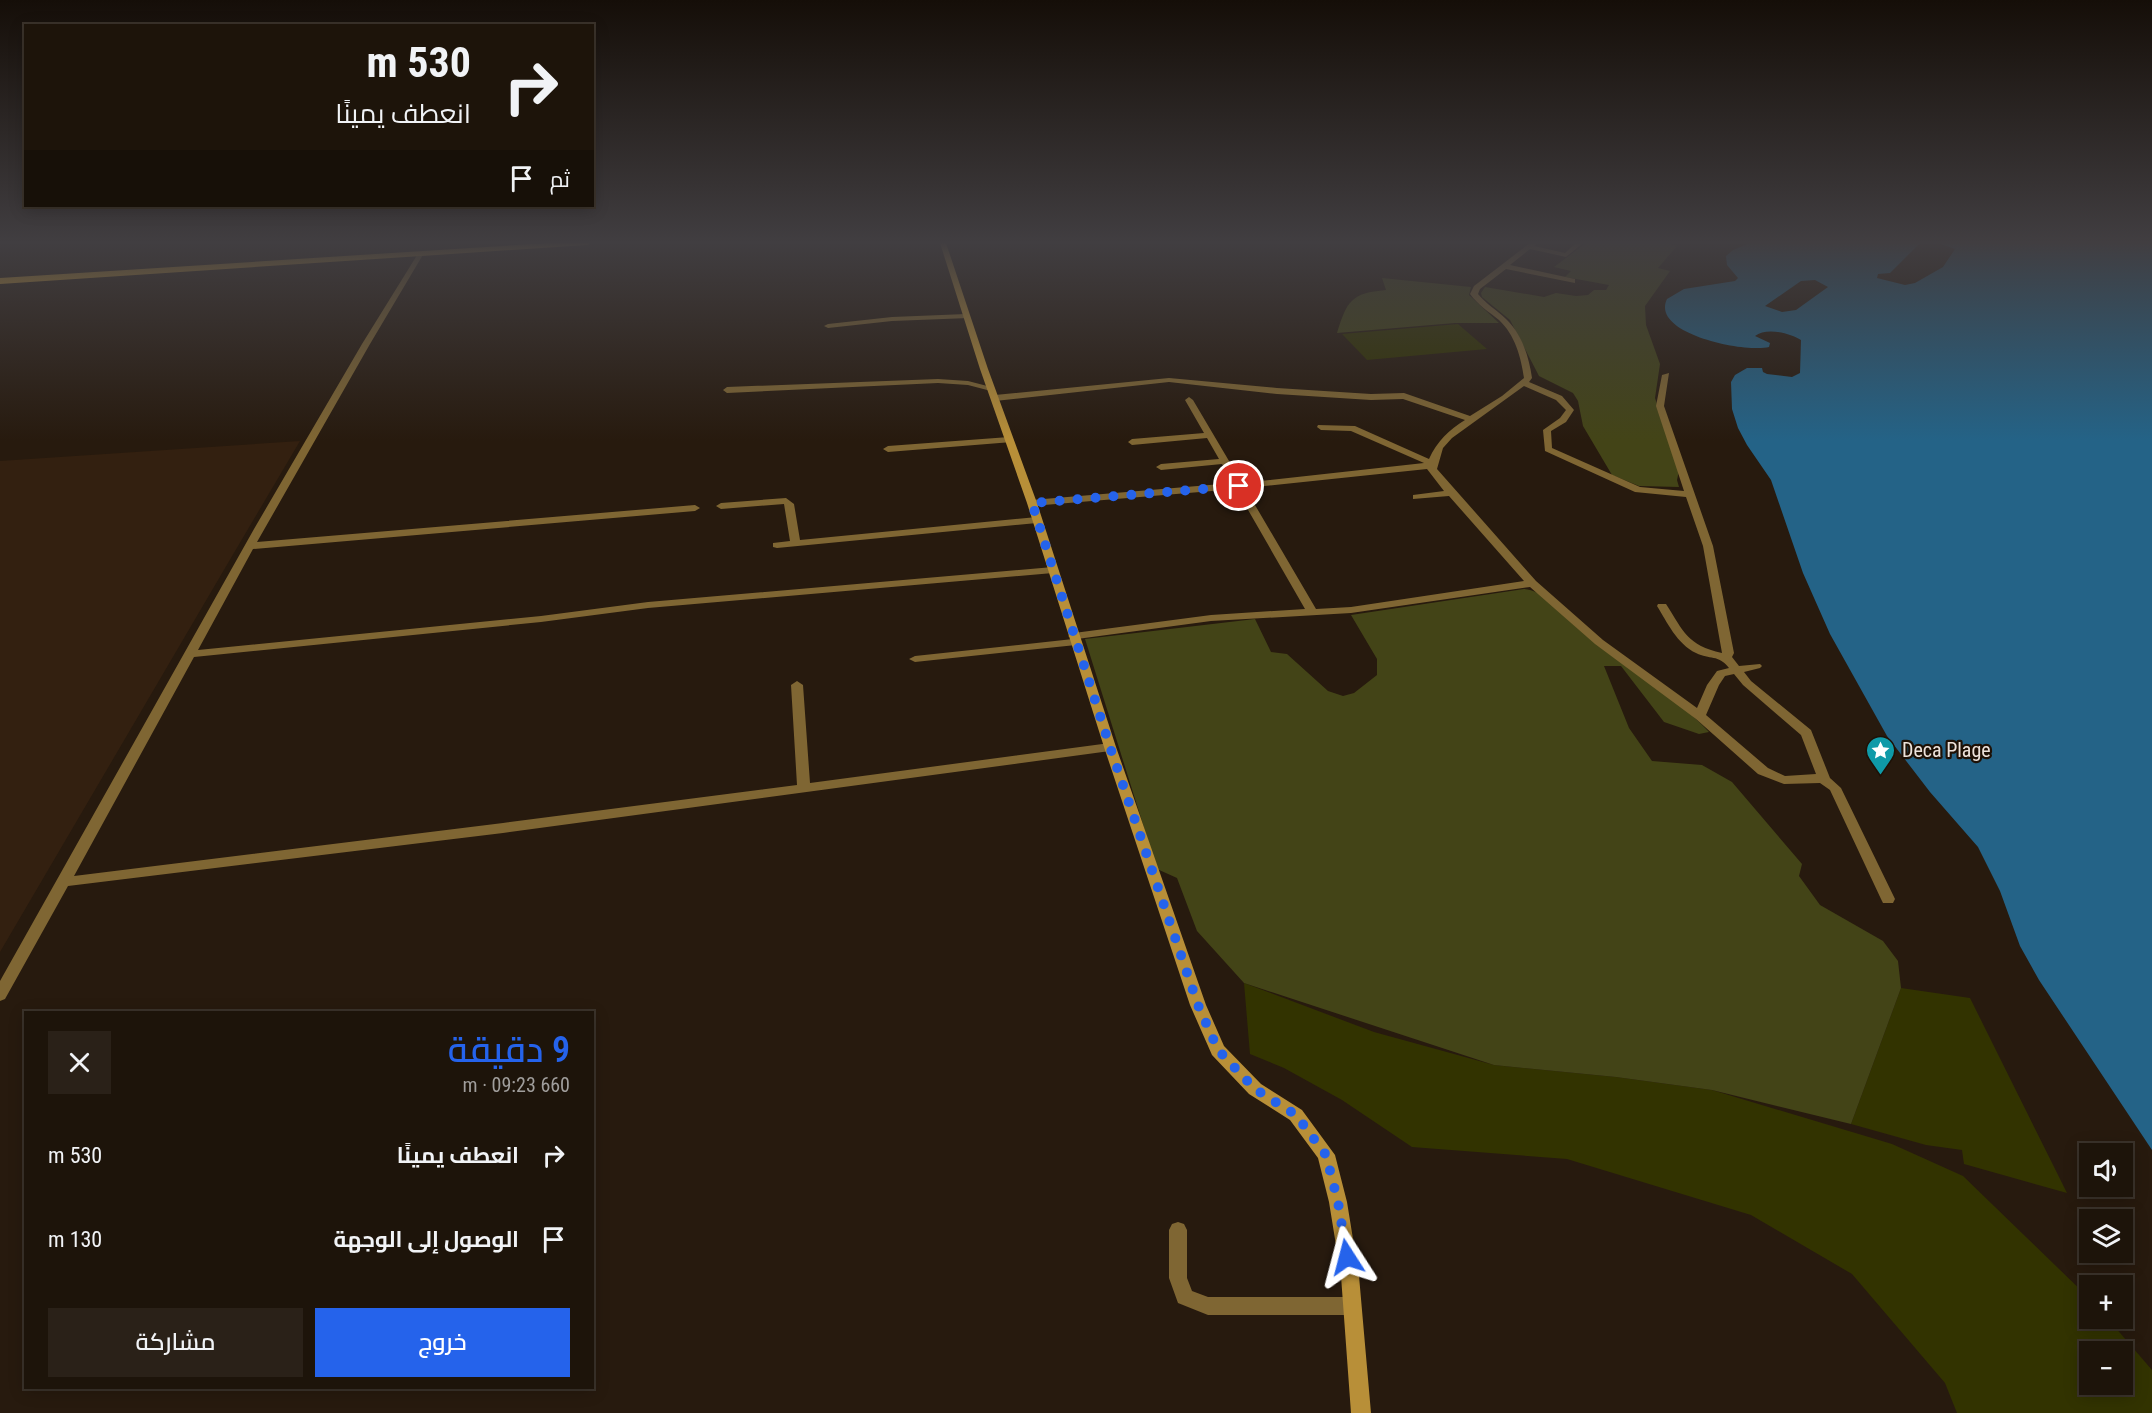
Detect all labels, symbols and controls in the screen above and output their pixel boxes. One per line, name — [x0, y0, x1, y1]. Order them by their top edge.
text: 530 m — [366, 38, 471, 87]
icon: right — [492, 48, 570, 126]
text: انعطف يمينًا — [335, 98, 471, 130]
icon: arrive — [505, 162, 538, 195]
text: ثم — [550, 167, 570, 192]
pin — [1213, 460, 1264, 511]
icon: arrive — [1222, 469, 1255, 502]
place icon: Deca Plage — [1865, 734, 1897, 776]
place label: Deca Plage — [1902, 738, 1991, 762]
text: 9 دقيقة — [448, 1029, 570, 1071]
button: close — [48, 1031, 111, 1094]
text: 660 m · 09:23 — [463, 1073, 570, 1097]
icon: right — [537, 1139, 570, 1172]
text: 530 m — [48, 1143, 102, 1168]
text: انعطف يمينًا — [397, 1143, 519, 1168]
map controls — [2079, 1143, 2133, 1395]
button: sound — [2079, 1143, 2133, 1197]
button: layers — [2079, 1209, 2133, 1263]
icon: arrive — [537, 1223, 570, 1256]
position arrow — [1315, 1225, 1379, 1289]
text: 130 m — [48, 1227, 102, 1252]
text: الوصول إلى الوجهة — [334, 1227, 519, 1252]
button: + — [2079, 1275, 2133, 1329]
button: مشاركة — [48, 1308, 303, 1377]
button: خروج — [315, 1308, 570, 1377]
button: − — [2079, 1341, 2133, 1395]

